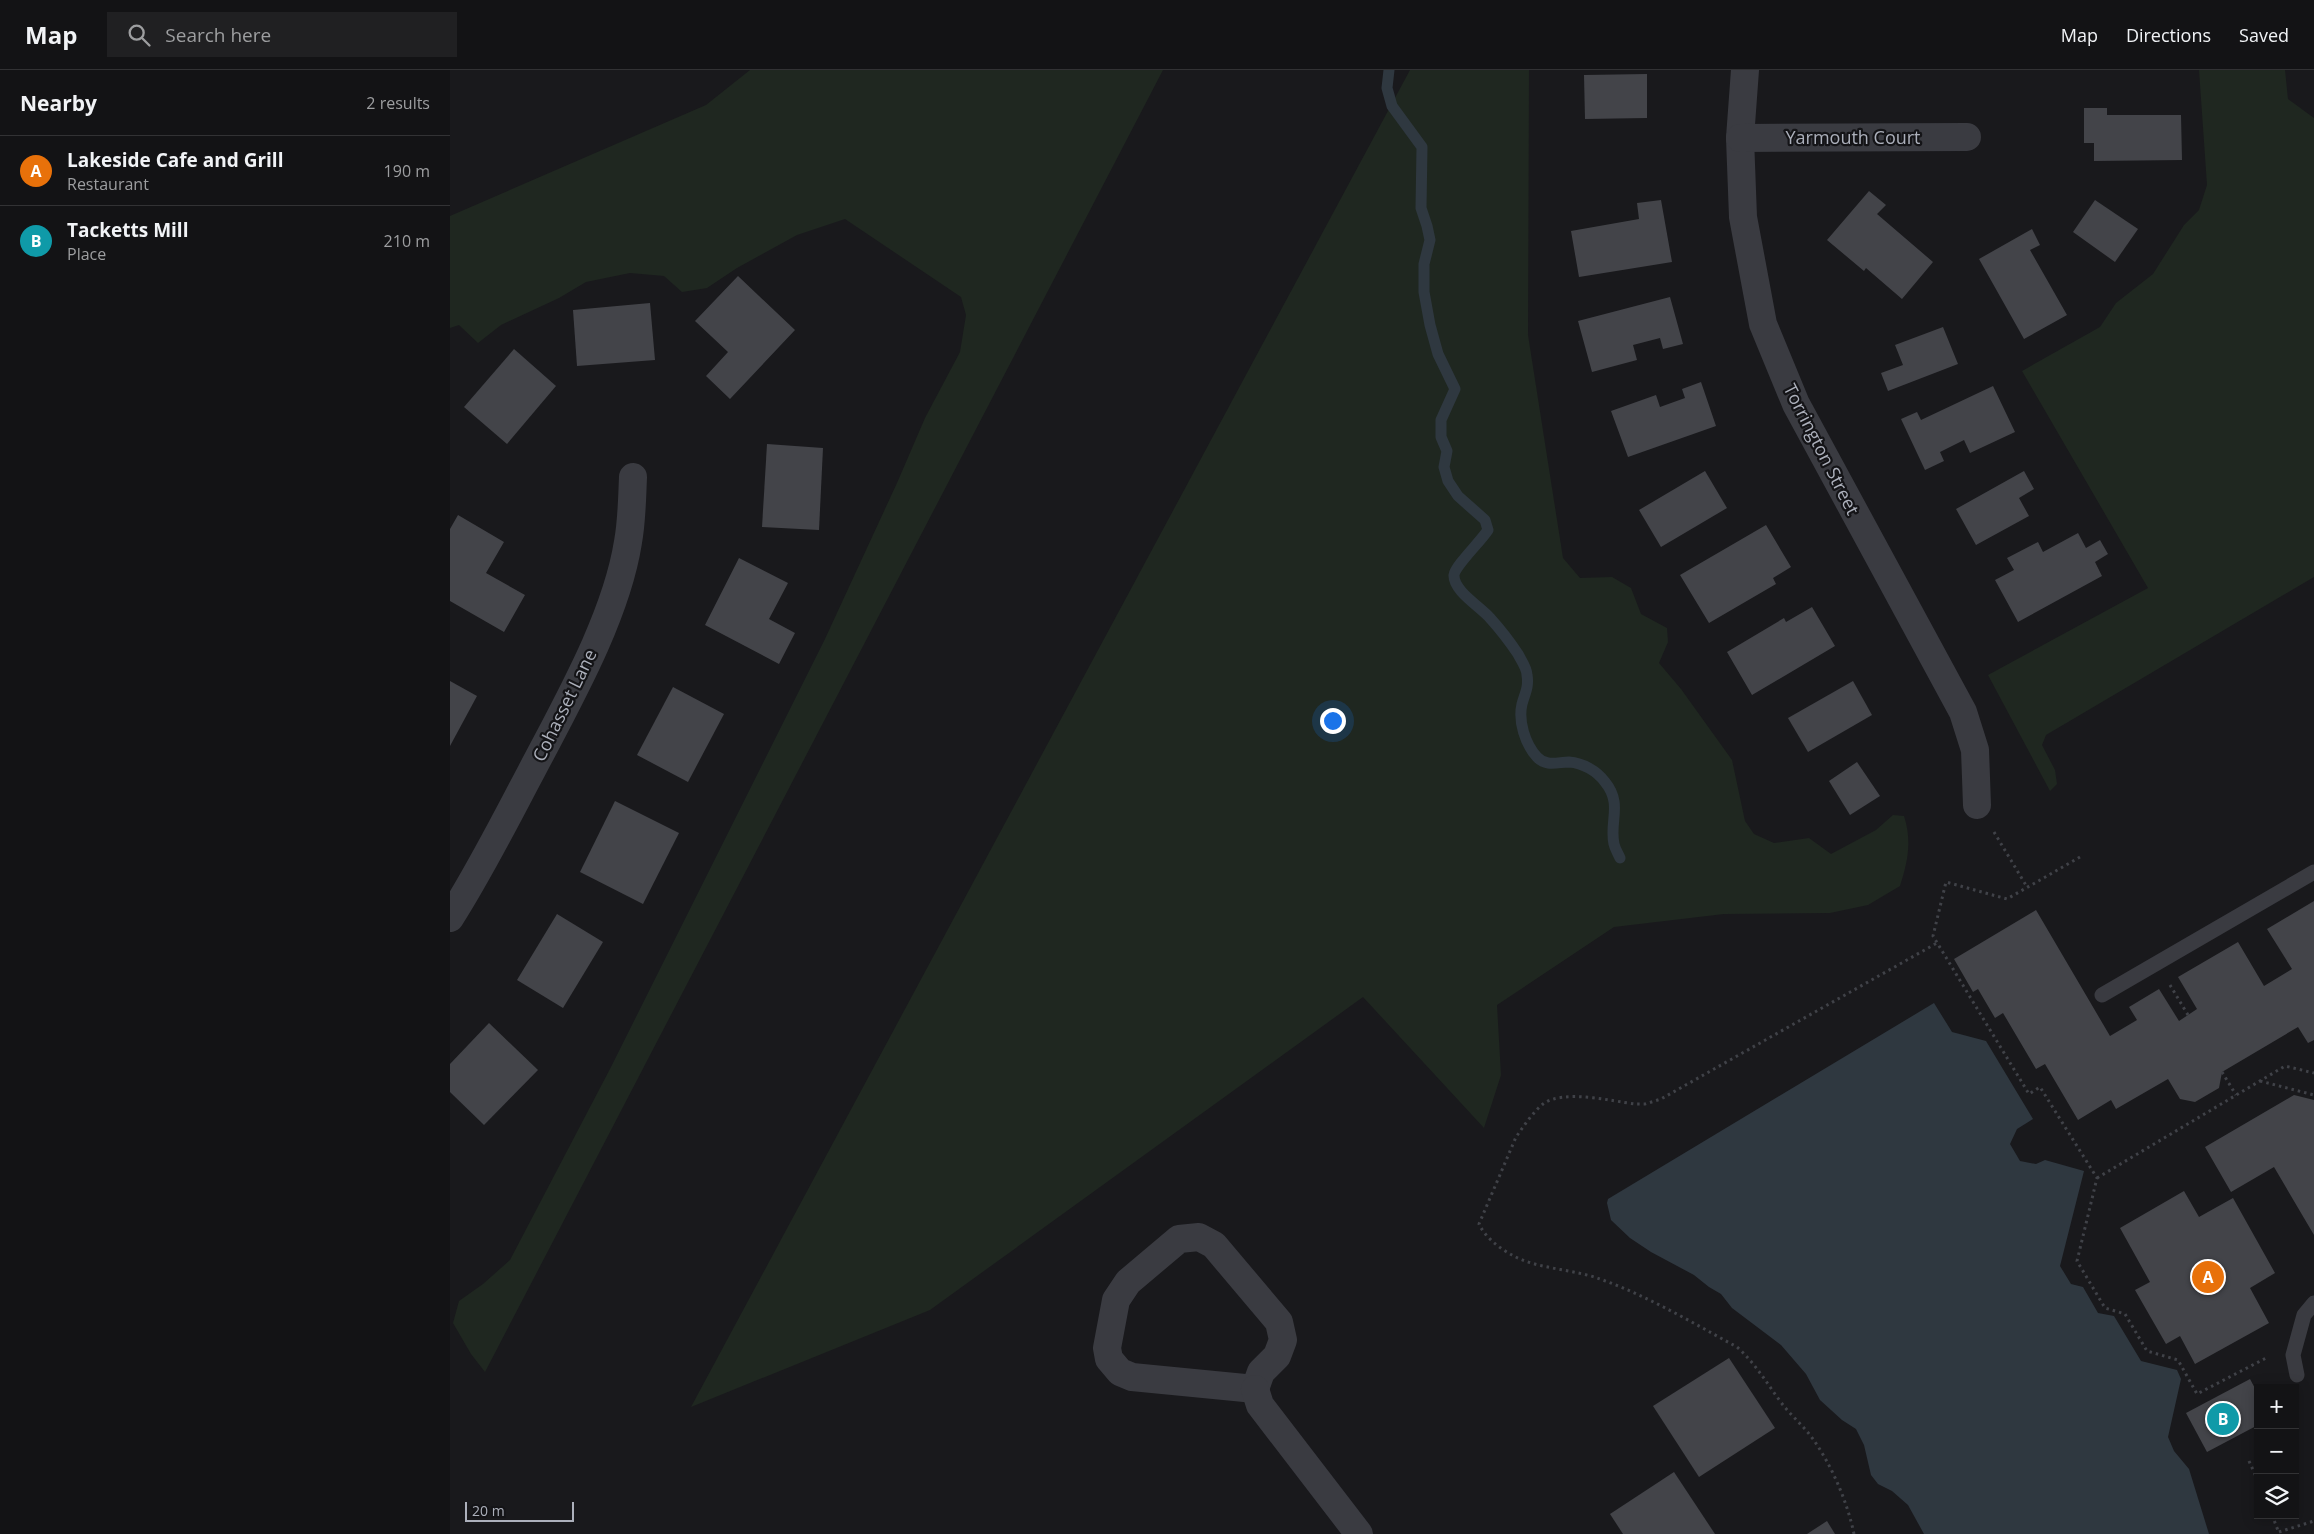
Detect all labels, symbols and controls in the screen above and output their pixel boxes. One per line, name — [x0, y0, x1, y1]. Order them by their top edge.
search box — [107, 12, 457, 57]
text: Map — [25, 18, 77, 51]
icon: search — [125, 21, 153, 49]
text: Search here — [165, 22, 271, 48]
text: Map — [2061, 23, 2098, 47]
text: Directions — [2126, 23, 2211, 47]
text: Saved — [2239, 23, 2289, 47]
text: Nearby — [20, 89, 97, 117]
text: 2 results — [366, 92, 430, 114]
street label: Yarmouth Court — [1785, 125, 1921, 149]
text: Lakeside Cafe and Grill — [67, 147, 283, 173]
text: A — [30, 160, 42, 182]
text: 190 m — [384, 160, 430, 182]
text: Restaurant — [67, 173, 149, 195]
text: Tacketts Mill — [67, 217, 188, 243]
text: B — [31, 230, 41, 252]
text: 210 m — [384, 230, 430, 252]
text: Place — [67, 243, 106, 265]
street label: Torrington Street — [1779, 379, 1865, 519]
street label: Cohasset Lane — [526, 645, 602, 765]
your location — [1320, 708, 1346, 734]
pin: A — [2192, 1258, 2224, 1296]
map controls — [2254, 1384, 2299, 1519]
button: + — [2254, 1384, 2299, 1429]
pin: B — [2207, 1400, 2239, 1438]
button: − — [2254, 1429, 2299, 1474]
button: layers — [2254, 1474, 2299, 1519]
scale bar — [465, 1499, 574, 1522]
text: 20 m — [472, 1501, 505, 1520]

